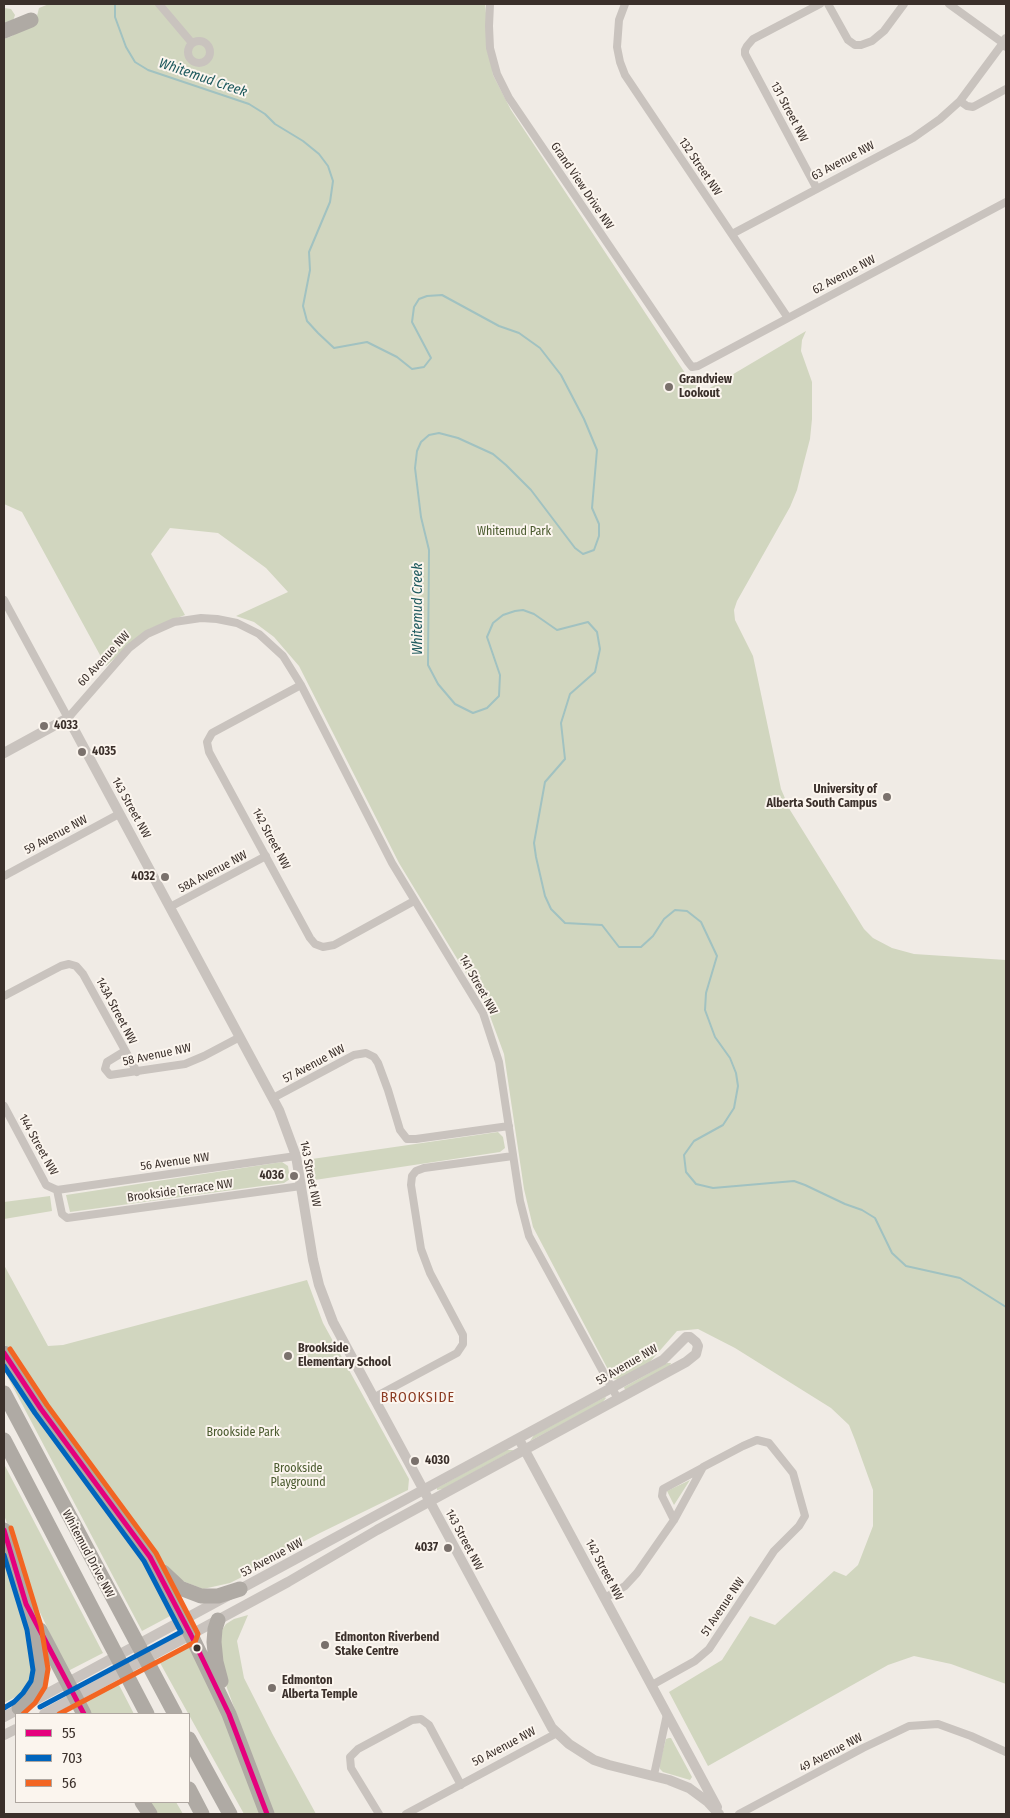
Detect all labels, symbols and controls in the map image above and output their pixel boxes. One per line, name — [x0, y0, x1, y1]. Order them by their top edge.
water label: Whitemud Creek — [157, 55, 249, 101]
street label: 131 Street NW — [767, 80, 811, 144]
street label: 132 Street NW — [675, 135, 725, 199]
street label: 63 Avenue NW — [809, 138, 877, 184]
street label: Grand View Drive NW — [547, 140, 617, 232]
street label: 62 Avenue NW — [810, 252, 878, 298]
place label: Grandview Lookout — [679, 373, 732, 401]
marker: Grandview Lookout — [663, 381, 675, 393]
park label: Whitemud Park — [477, 525, 551, 539]
water label: Whitemud Creek — [410, 563, 426, 655]
street label: 60 Avenue NW — [75, 628, 133, 690]
place label: 4033 — [54, 719, 78, 733]
marker: 4033 — [38, 720, 50, 732]
place label: 4035 — [92, 745, 116, 759]
marker: 4035 — [76, 746, 88, 758]
street label: 143 Street NW — [108, 775, 154, 841]
place label: University of Alberta South Campus — [766, 783, 877, 811]
marker: University of Alberta South Campus — [881, 791, 893, 803]
street label: 142 Street NW — [249, 806, 293, 872]
street label: 59 Avenue NW — [22, 812, 90, 858]
street label: 58A Avenue NW — [176, 848, 250, 896]
place label: 4032 — [131, 870, 155, 884]
marker: 4032 — [159, 871, 171, 883]
street label: 141 Street NW — [456, 953, 500, 1017]
street label: 143A Street NW — [92, 975, 140, 1047]
street label: 58 Avenue NW — [122, 1041, 192, 1069]
street label: 57 Avenue NW — [281, 1042, 347, 1086]
street label: 144 Street NW — [15, 1112, 61, 1178]
street label: 143 Street NW — [297, 1140, 323, 1208]
street label: 56 Avenue NW — [140, 1150, 210, 1174]
place label: 4036 — [259, 1169, 284, 1183]
marker: 4036 — [288, 1170, 300, 1182]
street label: Brookside Terrace NW — [126, 1176, 234, 1206]
place label: Brookside Elementary School — [298, 1342, 391, 1370]
street label: 53 Avenue NW — [594, 1342, 660, 1388]
marker: Brookside Elementary School — [282, 1350, 294, 1362]
district label: BROOKSIDE — [380, 1390, 456, 1406]
park label: Brookside Park — [206, 1426, 280, 1440]
place label: 4030 — [425, 1454, 450, 1468]
marker: 4030 — [409, 1455, 421, 1467]
park label: Brookside Playground — [270, 1462, 326, 1490]
street label: 143 Street NW — [442, 1507, 486, 1573]
street label: Whitemud Drive NW — [59, 1508, 117, 1600]
street label: 53 Avenue NW — [238, 1535, 306, 1581]
street label: 142 Street NW — [582, 1537, 626, 1603]
place label: 4037 — [415, 1541, 438, 1555]
marker: 4037 — [442, 1542, 454, 1554]
street label: 51 Avenue NW — [698, 1575, 748, 1639]
place label: Edmonton Riverbend Stake Centre — [335, 1631, 439, 1659]
marker: Edmonton Riverbend Stake Centre — [319, 1639, 331, 1651]
unlabelled marker — [192, 1643, 202, 1653]
place label: Edmonton Alberta Temple — [282, 1674, 358, 1702]
marker: Edmonton Alberta Temple — [266, 1682, 278, 1694]
legend — [15, 1713, 190, 1803]
text: 55 — [62, 1724, 76, 1742]
street label: 50 Avenue NW — [470, 1724, 538, 1770]
street label: 49 Avenue NW — [797, 1730, 865, 1776]
text: 703 — [62, 1749, 82, 1767]
text: 56 — [62, 1774, 76, 1792]

